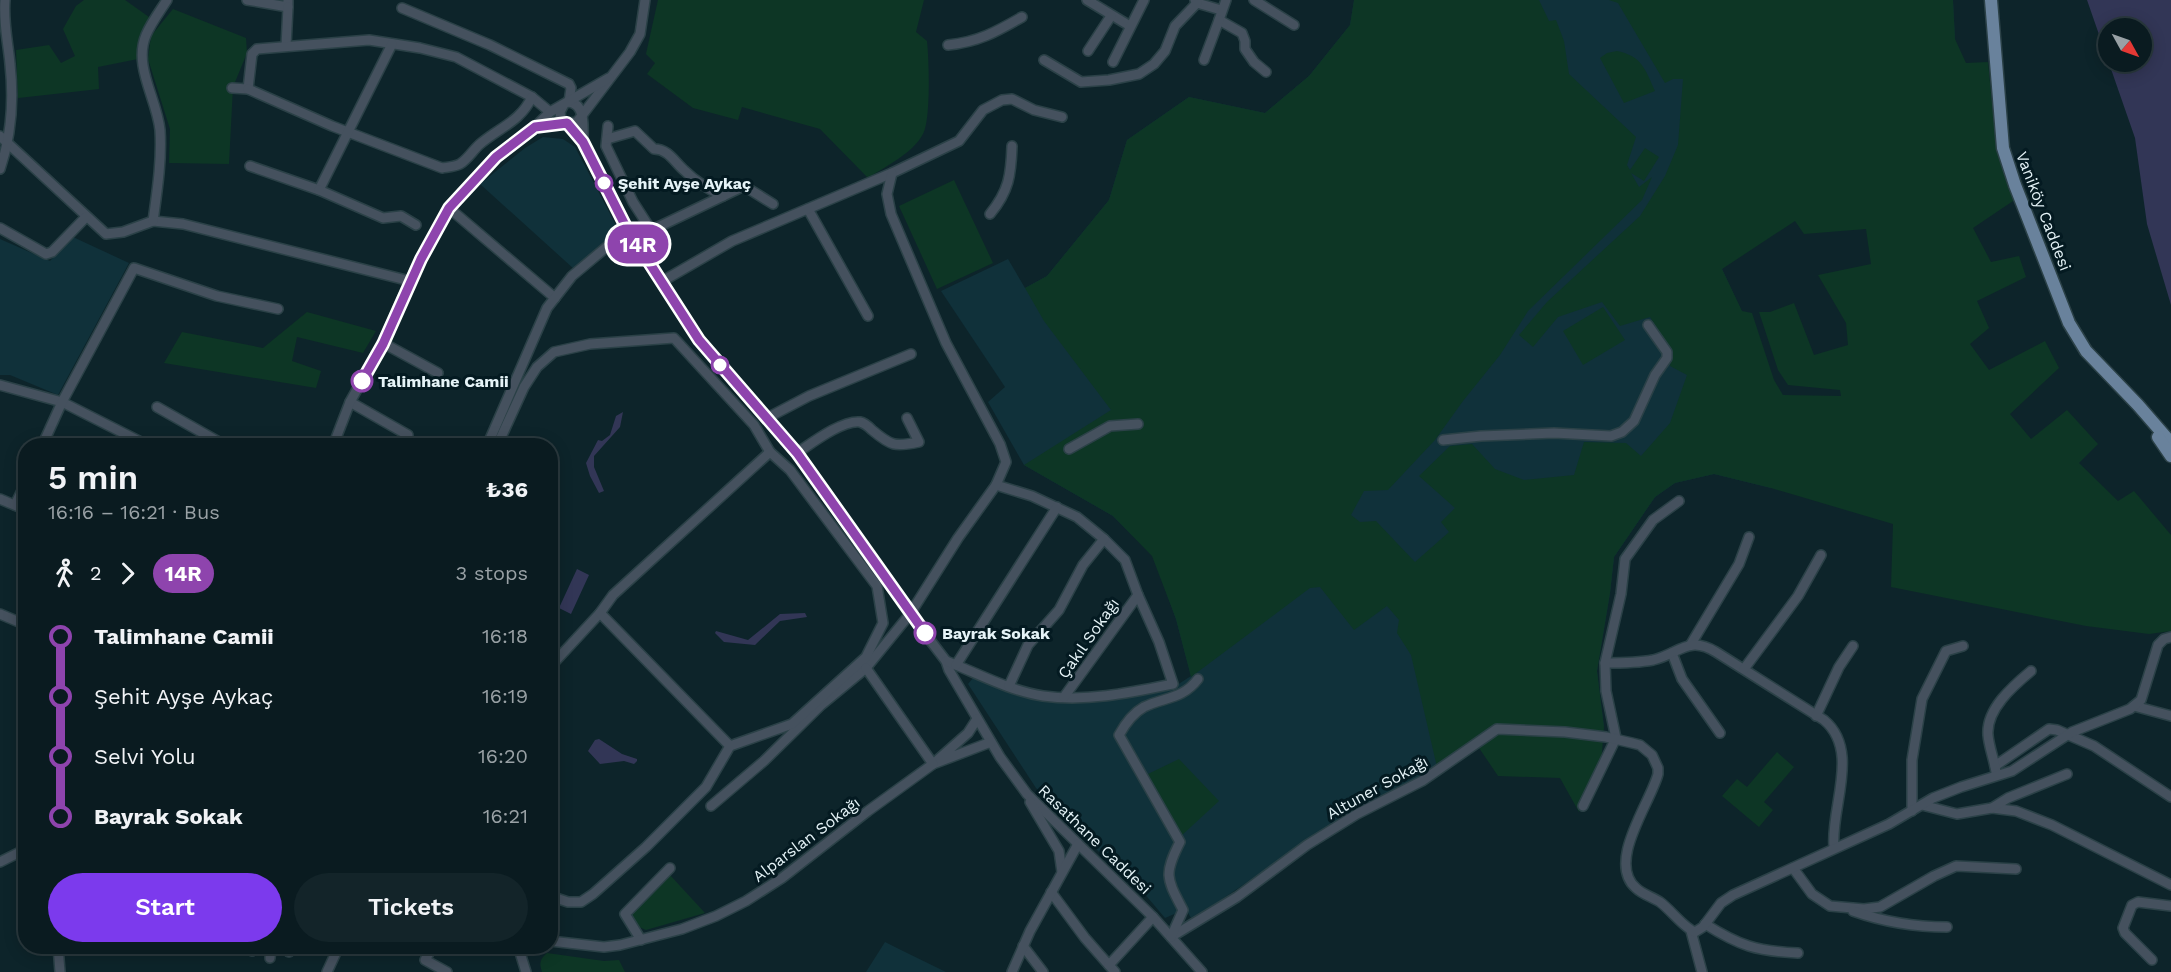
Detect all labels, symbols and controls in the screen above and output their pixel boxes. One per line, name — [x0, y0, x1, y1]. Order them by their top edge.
north arrow — [2098, 18, 2152, 72]
map controls — [2098, 18, 2152, 72]
street label: Vaniköy Caddesi — [2012, 149, 2075, 273]
marker: Şehit Ayşe Aykaç — [595, 174, 613, 192]
place label: Şehit Ayşe Aykaç — [618, 174, 751, 193]
line badge: 14R — [604, 224, 672, 264]
text: 14R — [619, 232, 657, 257]
unlabelled marker — [711, 356, 729, 374]
marker: Talimhane Camii — [351, 370, 373, 392]
place label: Talimhane Camii — [378, 372, 509, 391]
text: 5 min — [48, 458, 138, 497]
text: ₺36 — [486, 477, 528, 502]
text: 16:16 – 16:21 · Bus — [48, 500, 220, 524]
icon: walk — [48, 557, 81, 590]
icon: forward — [111, 557, 144, 590]
text: 2 — [90, 561, 102, 585]
text: 14R — [165, 561, 202, 586]
text: 3 stops — [456, 561, 528, 585]
street label: Çakıl Sokağı — [1054, 594, 1123, 682]
marker: Bayrak Sokak — [914, 622, 936, 644]
text: Talimhane Camii — [94, 624, 274, 649]
text: 16:18 — [482, 624, 528, 648]
place label: Bayrak Sokak — [942, 624, 1050, 643]
text: Şehit Ayşe Aykaç — [94, 684, 273, 709]
text: 16:19 — [482, 684, 528, 708]
text: Selvi Yolu — [94, 744, 195, 769]
text: 16:20 — [478, 744, 528, 768]
street label: Altuner Sokağı — [1323, 752, 1431, 823]
street label: Rasathane Caddesi — [1034, 781, 1155, 898]
street label: Alparslan Sokağı — [749, 793, 864, 886]
text: Bayrak Sokak — [94, 804, 243, 829]
text: 16:21 — [483, 804, 528, 828]
button: Start — [48, 873, 282, 942]
button: Tickets — [294, 873, 528, 942]

